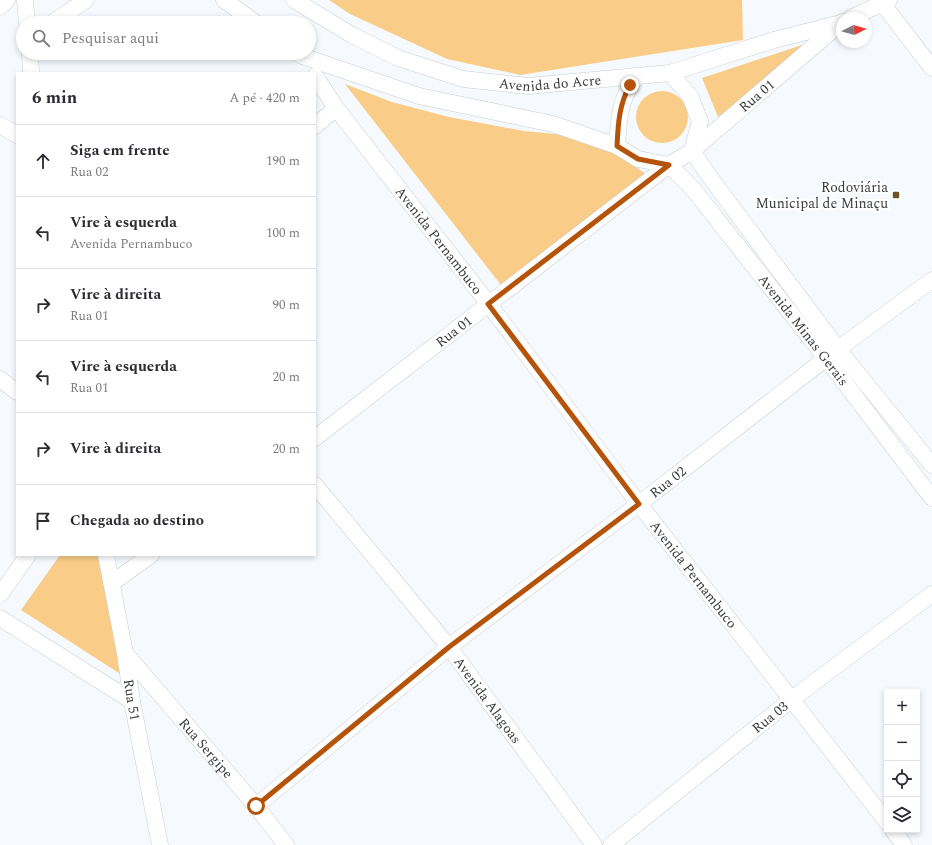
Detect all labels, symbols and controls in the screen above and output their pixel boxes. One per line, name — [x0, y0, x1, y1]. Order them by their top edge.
north arrow — [836, 12, 872, 48]
search box — [16, 16, 316, 60]
icon: search — [30, 27, 52, 49]
text: Pesquisar aqui — [62, 27, 159, 50]
street label: Avenida do Acre — [498, 69, 602, 97]
street label: Rua 01 — [734, 74, 779, 117]
route end — [621, 76, 639, 94]
text: 6 min — [32, 85, 77, 111]
text: A pé · 420 m — [230, 88, 300, 108]
text: Siga em frente — [70, 139, 170, 162]
icon: ahead — [32, 150, 54, 172]
text: 190 m — [266, 151, 300, 171]
text: Rua 02 — [70, 162, 109, 182]
place label: Rodoviária Municipal de Minaçu — [755, 177, 888, 214]
street label: Avenida Pernambuco — [390, 182, 488, 299]
marker: Rodoviária Municipal de Minaçu — [891, 190, 901, 200]
text: Vire à esquerda — [70, 211, 177, 234]
icon: left — [32, 222, 54, 244]
text: 100 m — [266, 223, 300, 243]
text: Avenida Pernambuco — [70, 234, 192, 254]
street label: Avenida Minas Gerais — [753, 270, 854, 391]
text: Vire à direita — [70, 283, 161, 306]
icon: right — [32, 294, 54, 316]
text: 90 m — [273, 295, 300, 315]
text: Rua 01 — [70, 306, 109, 326]
street label: Rua 01 — [431, 311, 477, 353]
text: Vire à esquerda — [70, 355, 177, 378]
icon: left — [32, 366, 54, 388]
text: 20 m — [273, 367, 300, 387]
text: Rua 01 — [70, 378, 109, 398]
text: Vire à direita — [70, 437, 161, 460]
icon: right — [32, 438, 54, 460]
text: 20 m — [273, 439, 300, 459]
street label: Rua 02 — [645, 461, 691, 503]
text: Chegada ao destino — [70, 509, 204, 532]
icon: arrive — [32, 510, 54, 532]
street label: Avenida Pernambuco — [645, 516, 742, 633]
street label: Avenida Alagoas — [448, 652, 526, 748]
street label: Rua 51 — [118, 678, 146, 722]
map controls — [884, 689, 920, 833]
button: + — [884, 689, 920, 725]
street label: Rua 03 — [747, 696, 793, 739]
street label: Rua Sergipe — [174, 713, 238, 784]
button: − — [884, 725, 920, 761]
button: locate — [884, 761, 920, 797]
route start — [247, 797, 265, 815]
button: layers — [884, 797, 920, 833]

